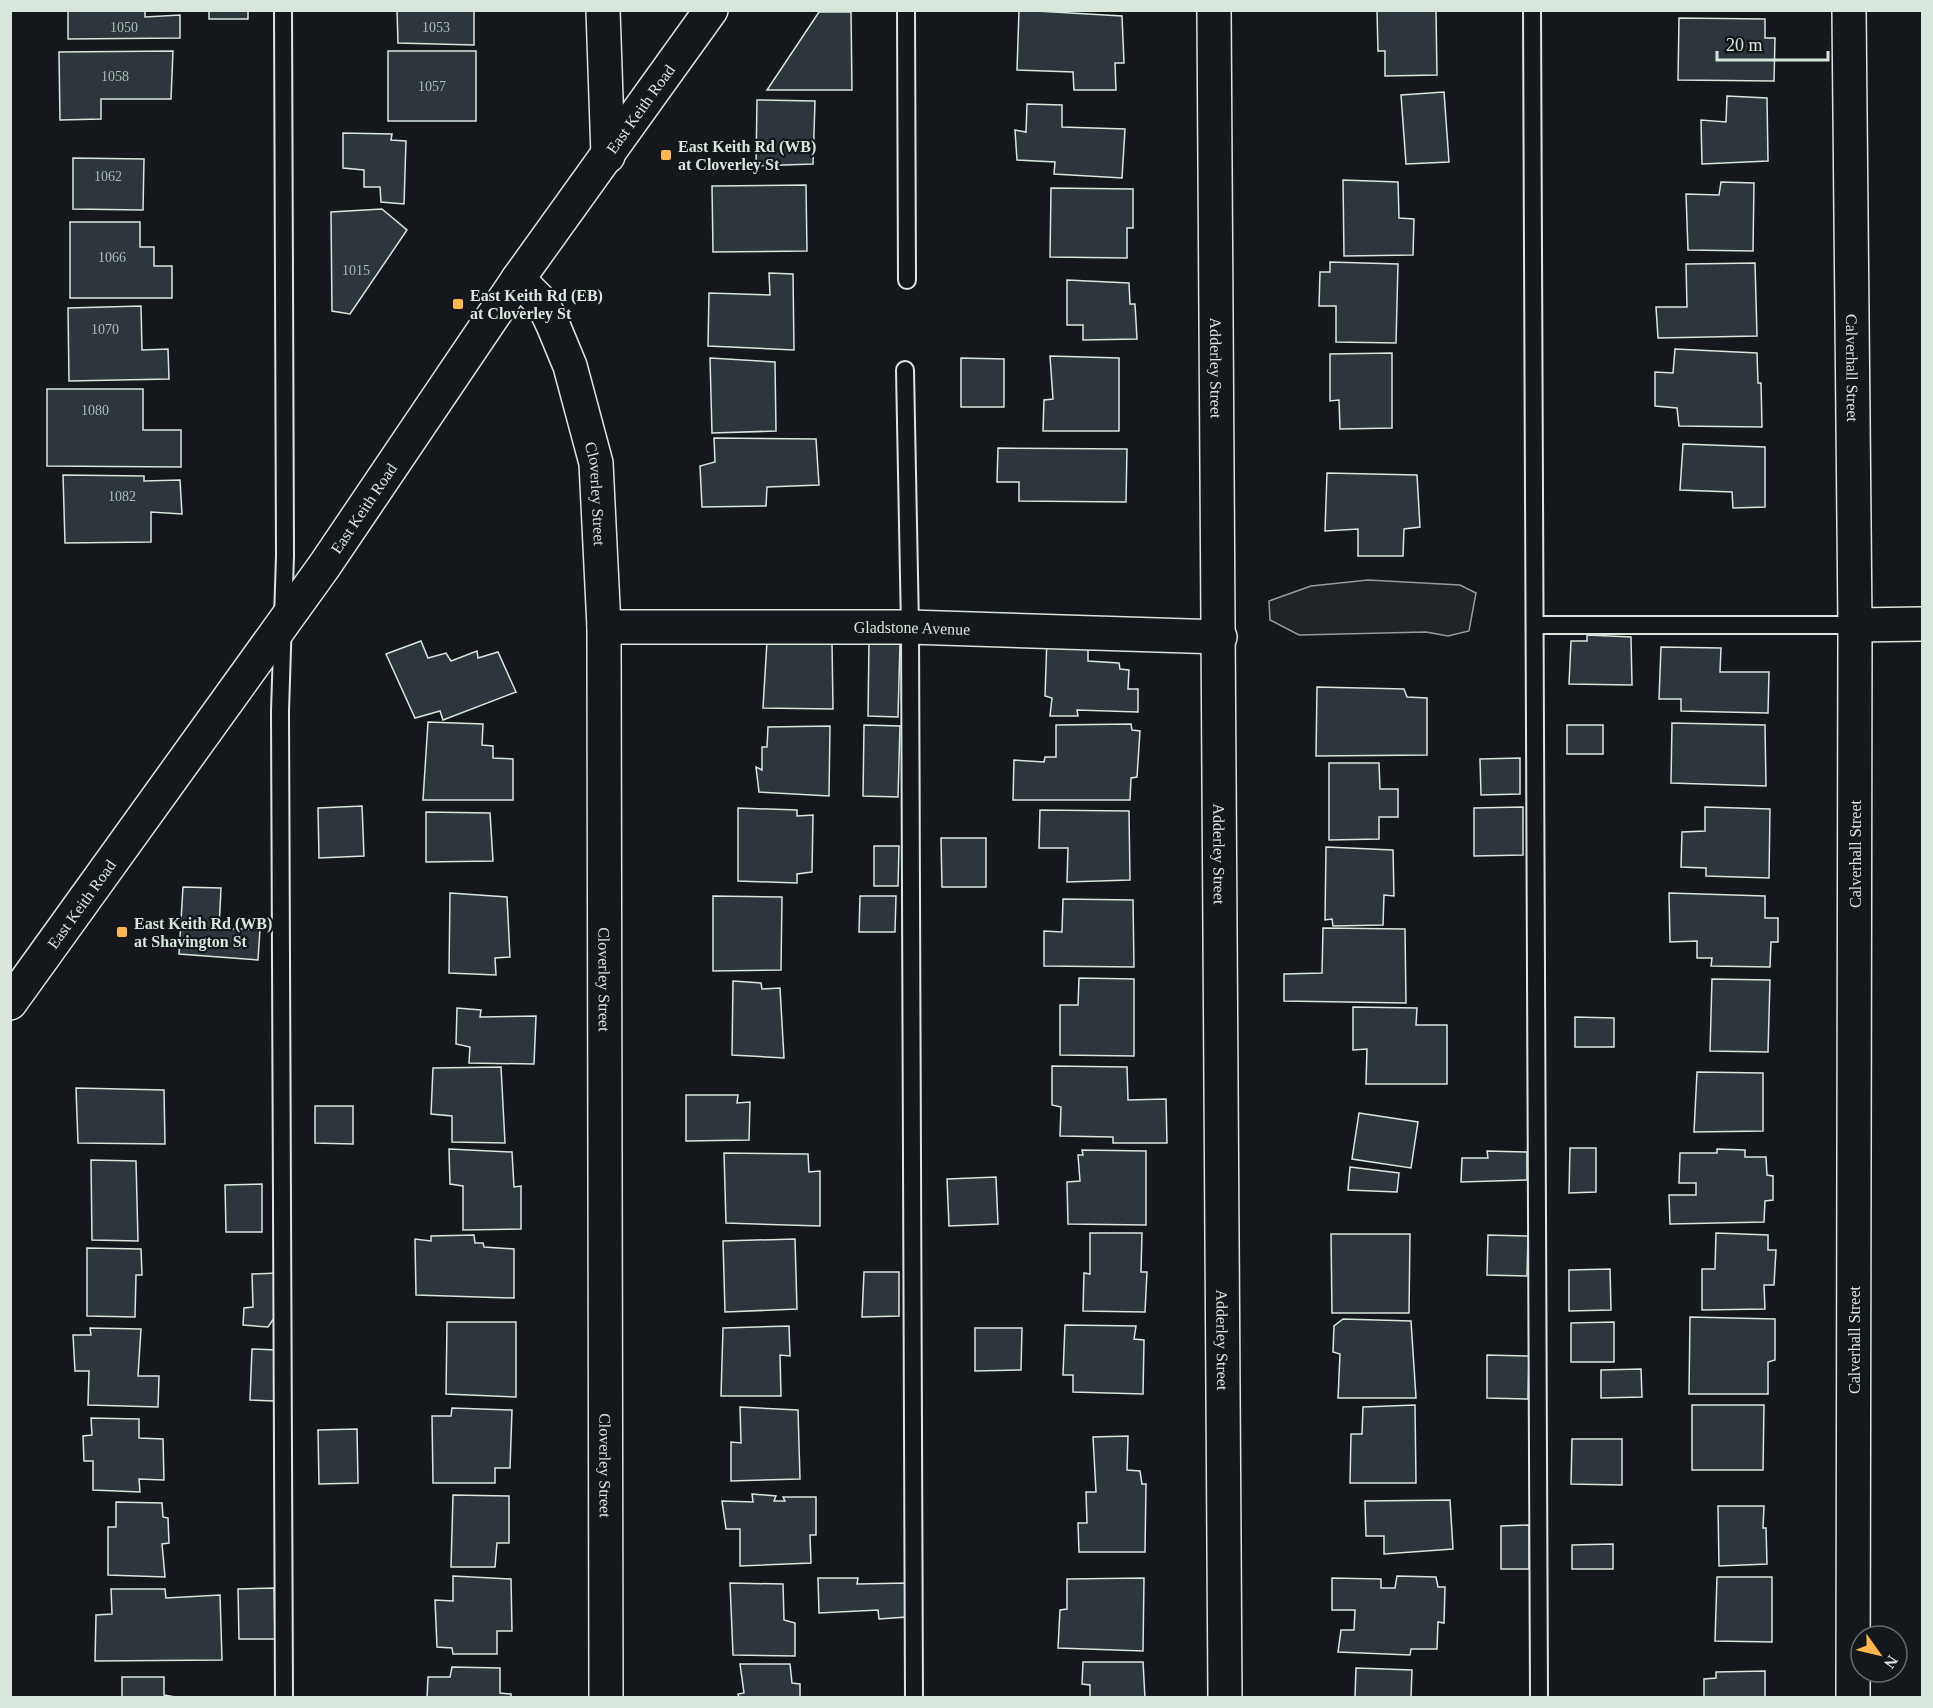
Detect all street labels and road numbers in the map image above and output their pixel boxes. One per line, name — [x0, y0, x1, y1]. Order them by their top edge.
street label: East Keith Road — [603, 62, 678, 157]
street label: Calverhall Street — [1843, 314, 1861, 423]
street label: Adderley Street — [1206, 317, 1225, 419]
street label: Cloverley Street — [582, 440, 608, 547]
street label: East Keith Road — [327, 460, 400, 557]
street label: Gladstone Avenue — [854, 619, 971, 638]
street label: Calverhall Street — [1847, 799, 1864, 908]
street label: Adderley Street — [1210, 803, 1228, 905]
street label: East Keith Road — [44, 857, 119, 952]
street label: Cloverley Street — [595, 927, 613, 1032]
street label: Calverhall Street — [1846, 1285, 1863, 1394]
street label: Adderley Street — [1213, 1289, 1231, 1391]
street label: Cloverley Street — [596, 1413, 614, 1518]

